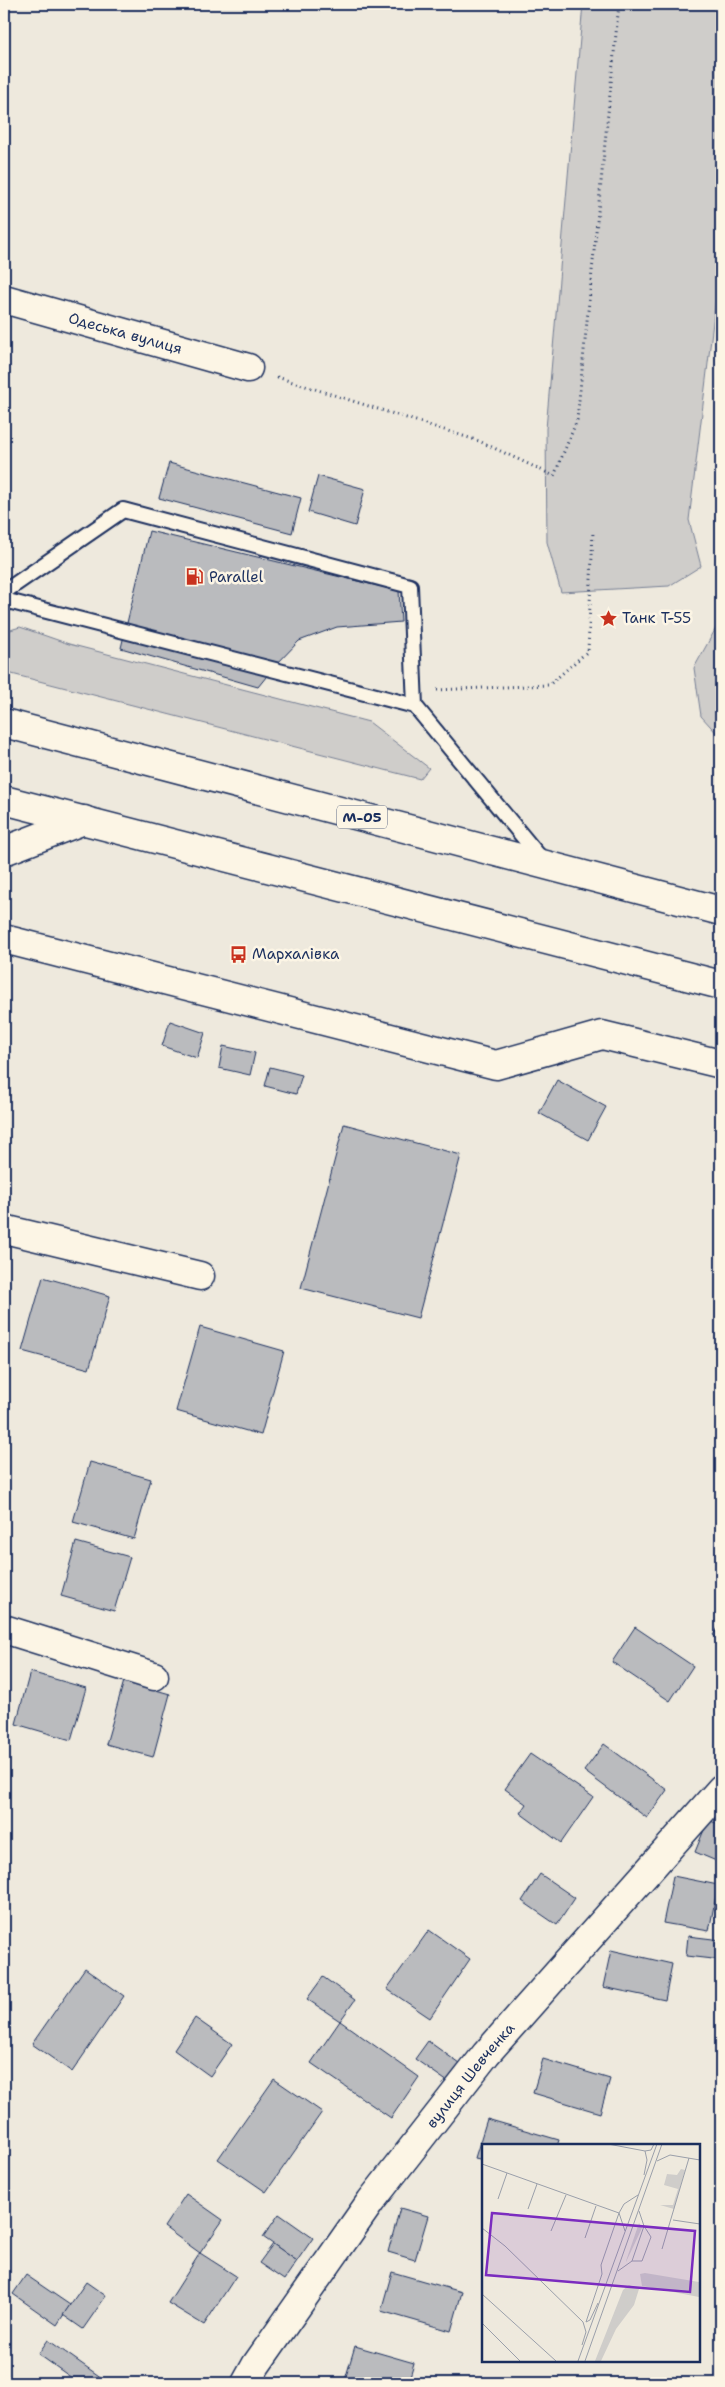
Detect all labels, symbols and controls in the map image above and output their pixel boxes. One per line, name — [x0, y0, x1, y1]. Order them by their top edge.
street label: Одеська вулиця — [66, 308, 184, 359]
fuel station icon: Parallel — [185, 567, 205, 587]
place label: Parallel — [209, 567, 264, 587]
place icon: Танк Т-55 — [598, 608, 618, 628]
place label: Танк Т-55 — [622, 608, 691, 628]
road number: М-05 — [337, 806, 387, 829]
bus stop icon: Мархалівка — [228, 944, 248, 964]
place label: Мархалівка — [252, 944, 340, 964]
street label: вулиця Шевченка — [422, 2018, 520, 2132]
inset map — [482, 2144, 700, 2362]

